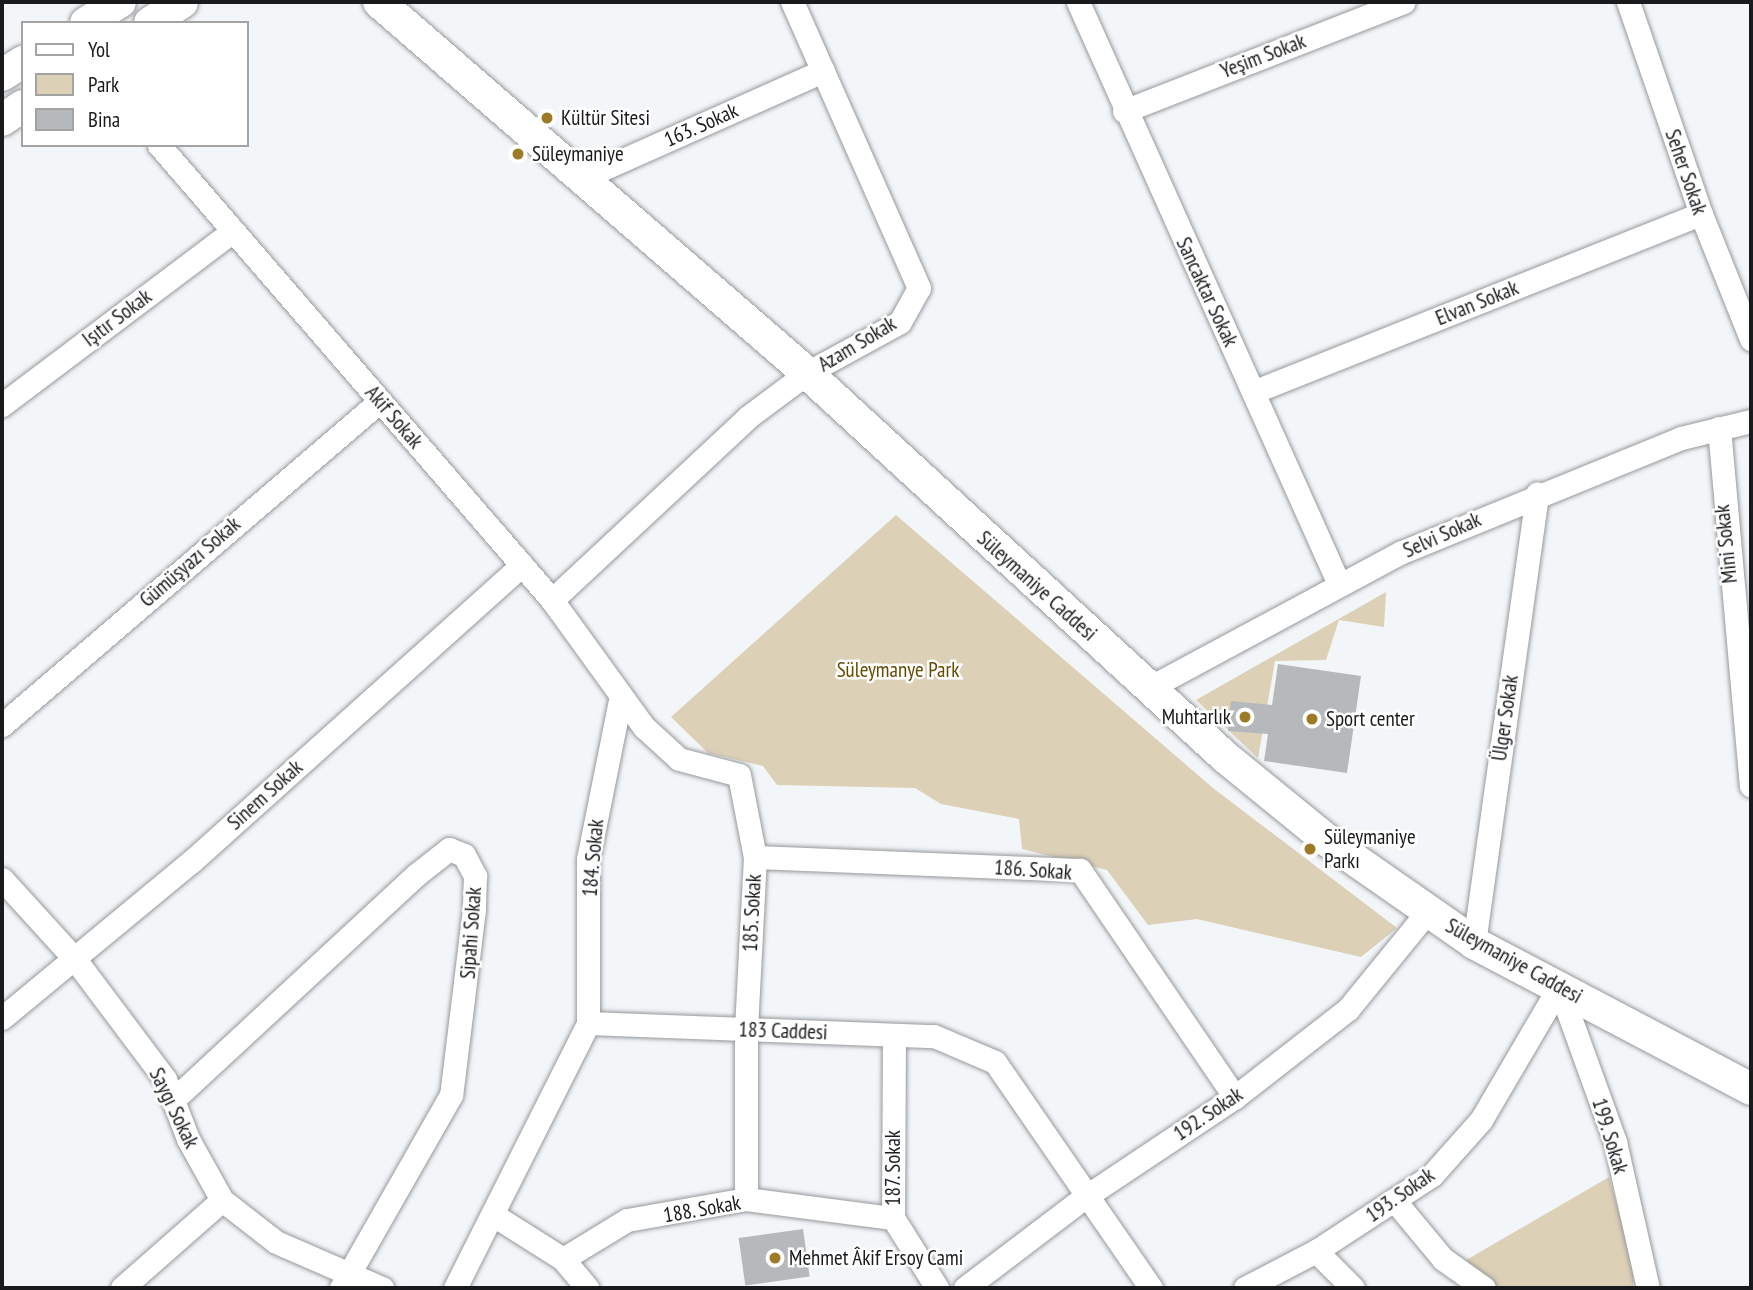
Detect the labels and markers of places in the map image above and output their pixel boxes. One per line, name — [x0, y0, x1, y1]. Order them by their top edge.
place label: Kültür Sitesi — [561, 105, 650, 131]
marker: Kültür Sitesi — [539, 110, 555, 126]
place label: Süleymaniye — [532, 141, 624, 167]
marker: Süleymaniye — [510, 146, 526, 162]
place label: Muhtarlık — [1162, 704, 1231, 730]
place label: Sport center — [1326, 706, 1415, 732]
marker: Muhtarlık — [1237, 709, 1253, 725]
marker: Sport center — [1304, 711, 1320, 727]
place label: Süleymaniye Parkı — [1324, 824, 1416, 874]
marker: Süleymaniye Parkı — [1302, 841, 1318, 857]
place label: Mehmet Âkif Ersoy Cami — [789, 1245, 964, 1271]
marker: Mehmet Âkif Ersoy Cami — [767, 1250, 783, 1266]

